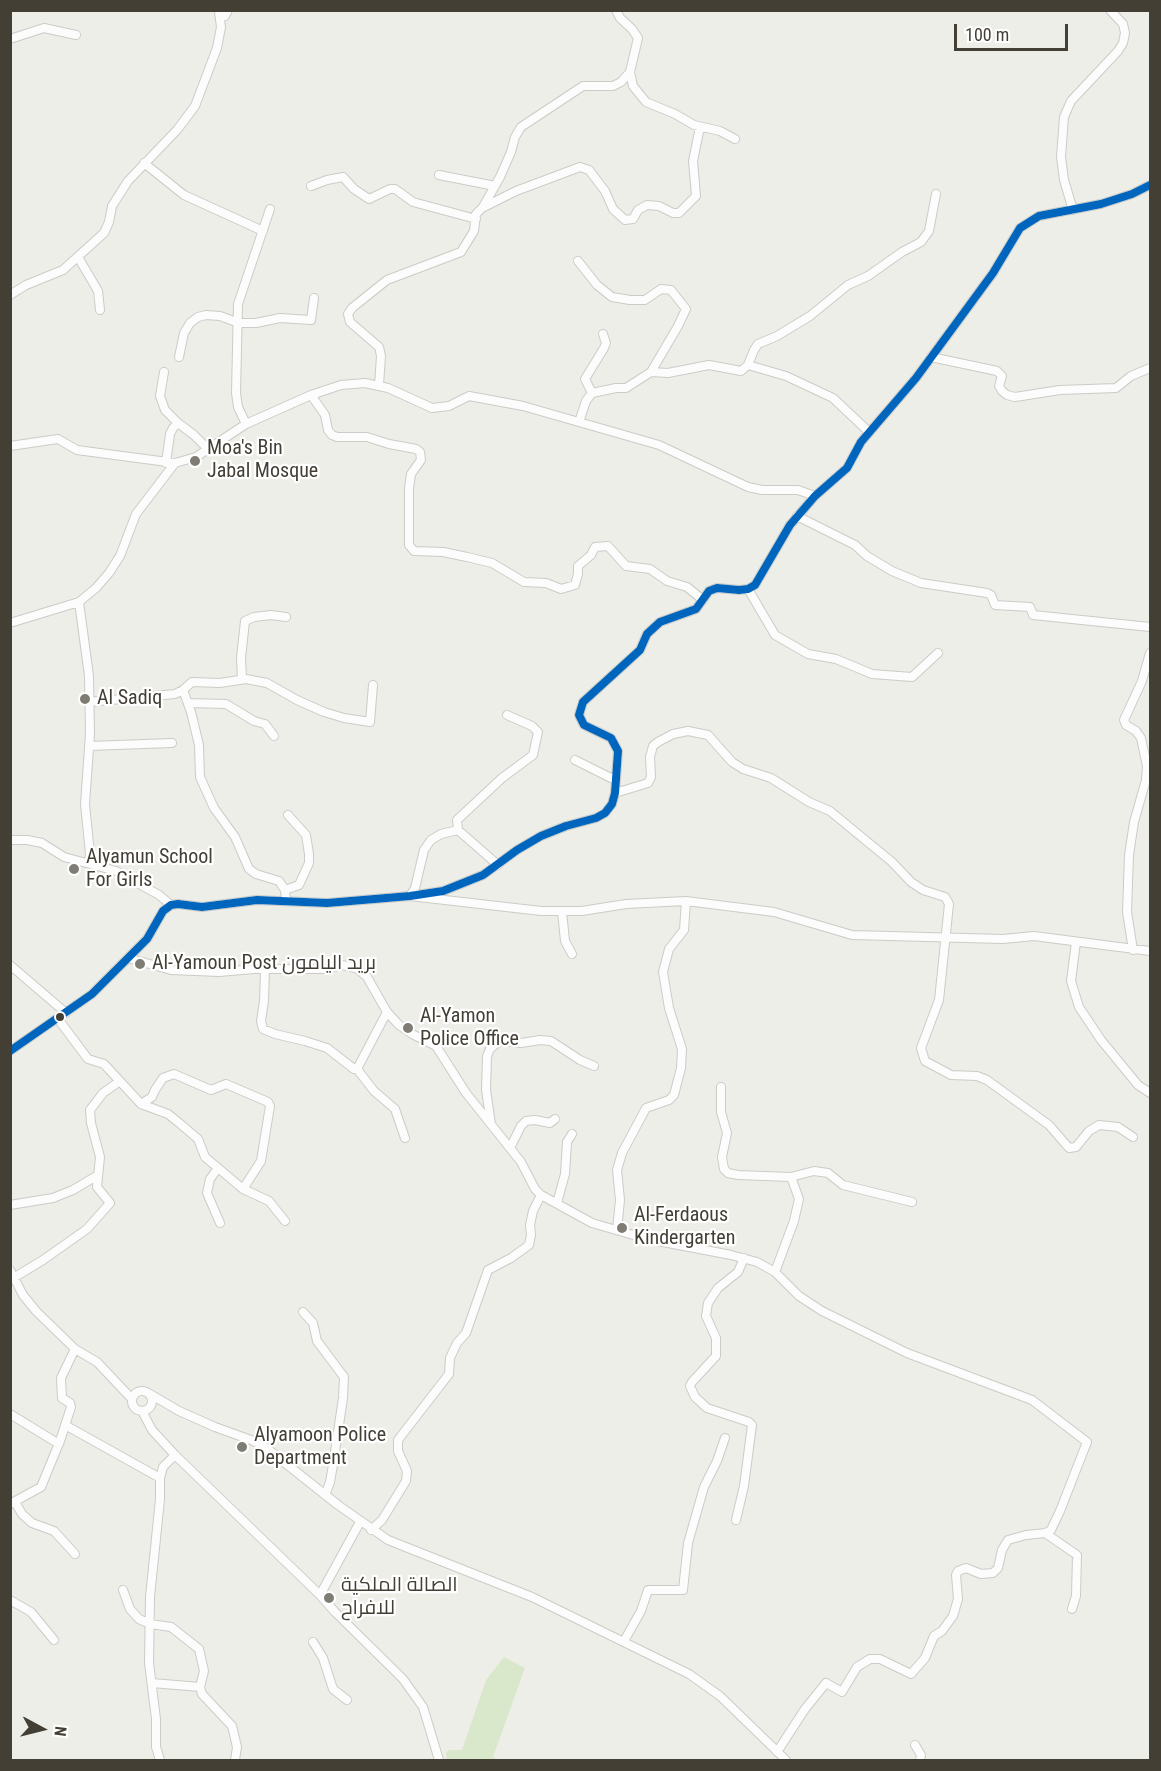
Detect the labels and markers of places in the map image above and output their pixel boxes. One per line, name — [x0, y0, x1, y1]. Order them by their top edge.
place label: Moa's Bin Jabal Mosque — [207, 437, 318, 484]
marker: Moa's Bin Jabal Mosque — [188, 454, 202, 468]
place label: Al Sadiq — [97, 687, 162, 711]
marker: Al Sadiq — [78, 692, 92, 706]
place label: Alyamun School For Girls — [86, 846, 213, 893]
marker: Alyamun School For Girls — [67, 862, 81, 876]
place label: Al-Yamoun Post بريد اليامون — [152, 952, 376, 976]
marker: Al-Yamoun Post بريد اليامون — [133, 957, 147, 971]
place label: Al-Yamon Police Office — [420, 1005, 519, 1052]
unlabelled marker — [54, 1011, 66, 1023]
marker: Al-Yamon Police Office — [401, 1021, 415, 1035]
place label: Al-Ferdaous Kindergarten — [634, 1204, 735, 1251]
marker: Al-Ferdaous Kindergarten — [615, 1221, 629, 1235]
place label: Alyamoon Police Department — [254, 1424, 386, 1471]
marker: Alyamoon Police Department — [235, 1440, 249, 1454]
place label: الصالة الملكية للافراح — [341, 1574, 458, 1621]
marker: الصالة الملكية للافراح — [322, 1591, 336, 1605]

